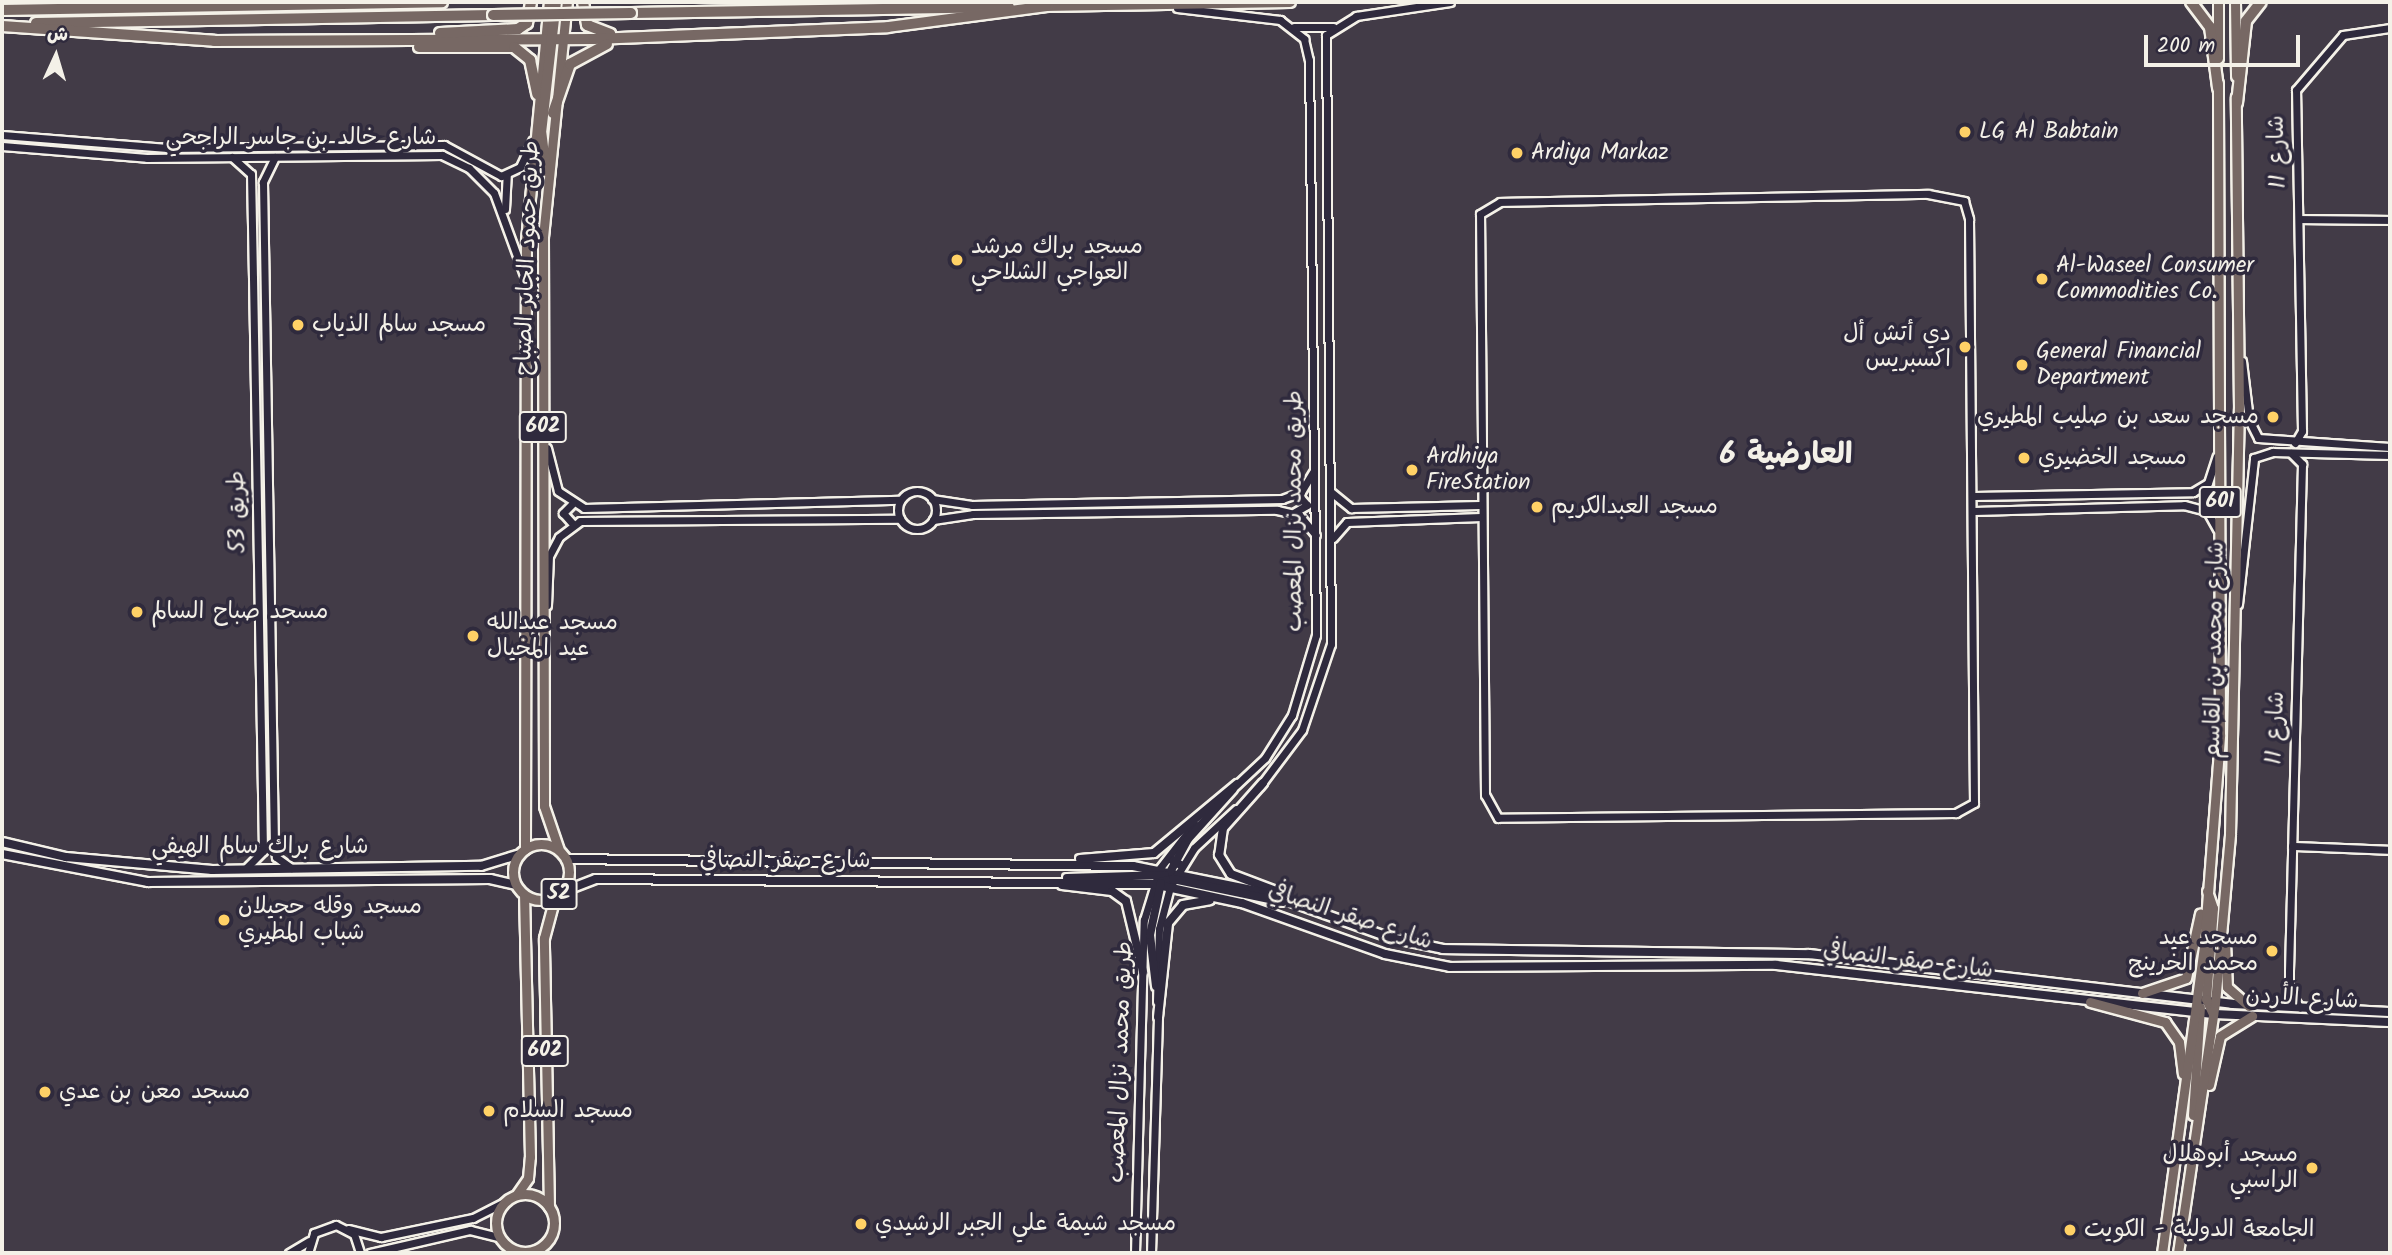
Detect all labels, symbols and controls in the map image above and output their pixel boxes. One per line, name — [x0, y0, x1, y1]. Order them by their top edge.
text: ش — [46, 19, 69, 51]
north arrow — [21, 21, 91, 91]
scale bar — [2147, 21, 2303, 65]
text: 200 m — [2157, 30, 2215, 63]
street label: شارع 11 — [2263, 115, 2293, 189]
place label: LG Al Babtain — [1979, 118, 2119, 146]
street label: شارع خالد بن جاسر الراجحي — [166, 124, 436, 152]
marker: LG Al Babtain — [1957, 124, 1973, 140]
place label: Ardiya Markaz — [1531, 139, 1669, 167]
street label: طريق حمود الجابر الصباح — [510, 140, 546, 376]
marker: Ardiya Markaz — [1509, 145, 1525, 161]
place label: مسجد براك مرشد العواجي الشلاحي — [971, 233, 1143, 287]
marker: مسجد براك مرشد العواجي الشلاحي — [949, 252, 965, 268]
place label: Al-Waseel Consumer Commodities Co. — [2056, 252, 2254, 306]
marker: Al-Waseel Consumer Commodities Co. — [2034, 271, 2050, 287]
place label: مسجد سالم الذياب — [312, 311, 486, 339]
marker: مسجد سالم الذياب — [290, 317, 306, 333]
place label: دي أتش أل اكسبريس — [1843, 320, 1951, 374]
place label: General Financial Department — [2036, 338, 2201, 392]
marker: دي أتش أل اكسبريس — [1957, 339, 1973, 355]
marker: General Financial Department — [2014, 357, 2030, 373]
street label: طريق محمد نزال المعصب — [1281, 390, 1309, 632]
place label: مسجد سعد بن صليب المطيري — [1977, 403, 2259, 431]
marker: مسجد سعد بن صليب المطيري — [2265, 409, 2281, 425]
road number: 602 — [518, 410, 568, 444]
district label: العارضية 6 — [1720, 437, 1852, 473]
place label: Ardhiya FireStation — [1426, 443, 1530, 497]
place label: مسجد الخضيري — [2038, 444, 2187, 472]
marker: مسجد الخضيري — [2016, 450, 2032, 466]
marker: Ardhiya FireStation — [1404, 462, 1420, 478]
street label: طريق 53 — [223, 470, 253, 554]
road number: 601 — [2197, 484, 2243, 520]
place label: مسجد العبدالكريم — [1551, 493, 1718, 521]
marker: مسجد العبدالكريم — [1529, 499, 1545, 515]
street label: شارع محمد بن القاسم — [2199, 541, 2231, 759]
place label: مسجد صباح السالم — [151, 598, 328, 626]
marker: مسجد صباح السالم — [129, 604, 145, 620]
place label: مسجد عبدالله عيد المخيال — [487, 609, 618, 663]
marker: مسجد عبدالله عيد المخيال — [465, 628, 481, 644]
street label: شارع 11 — [2261, 691, 2291, 765]
street label: شارع براك سالم الهيفي — [151, 833, 369, 861]
street label: شارع صقر النصافي — [699, 847, 871, 875]
road number: 52 — [540, 876, 578, 912]
street label: شارع صقر النصافي — [1264, 877, 1436, 957]
place label: مسجد وقله حجيلان شباب المطيري — [238, 893, 422, 947]
marker: مسجد وقله حجيلان شباب المطيري — [216, 912, 232, 928]
place label: مسجد عيد محمد الخرينج — [2128, 924, 2258, 978]
street label: شارع صقر النصافي — [1821, 937, 1995, 985]
street label: طريق محمد نزال المعصب — [1103, 941, 1139, 1183]
marker: مسجد عيد محمد الخرينج — [2264, 943, 2280, 959]
street label: شارع الأردن — [2245, 982, 2359, 1016]
road number: 602 — [520, 1034, 570, 1068]
place label: مسجد معن بن عدي — [59, 1078, 250, 1106]
marker: مسجد معن بن عدي — [37, 1084, 53, 1100]
place label: مسجد السلام — [503, 1097, 633, 1125]
marker: مسجد السلام — [481, 1103, 497, 1119]
place label: مسجد أبوهلال الراسبي — [2162, 1141, 2298, 1195]
marker: مسجد أبوهلال الراسبي — [2304, 1160, 2320, 1176]
place label: مسجد شيمة علي الجبر الرشيدي — [875, 1210, 1176, 1238]
marker: مسجد شيمة علي الجبر الرشيدي — [853, 1216, 869, 1232]
place label: الجامعة الدولية - الكويت — [2084, 1216, 2314, 1244]
marker: الجامعة الدولية - الكويت — [2062, 1222, 2078, 1238]

